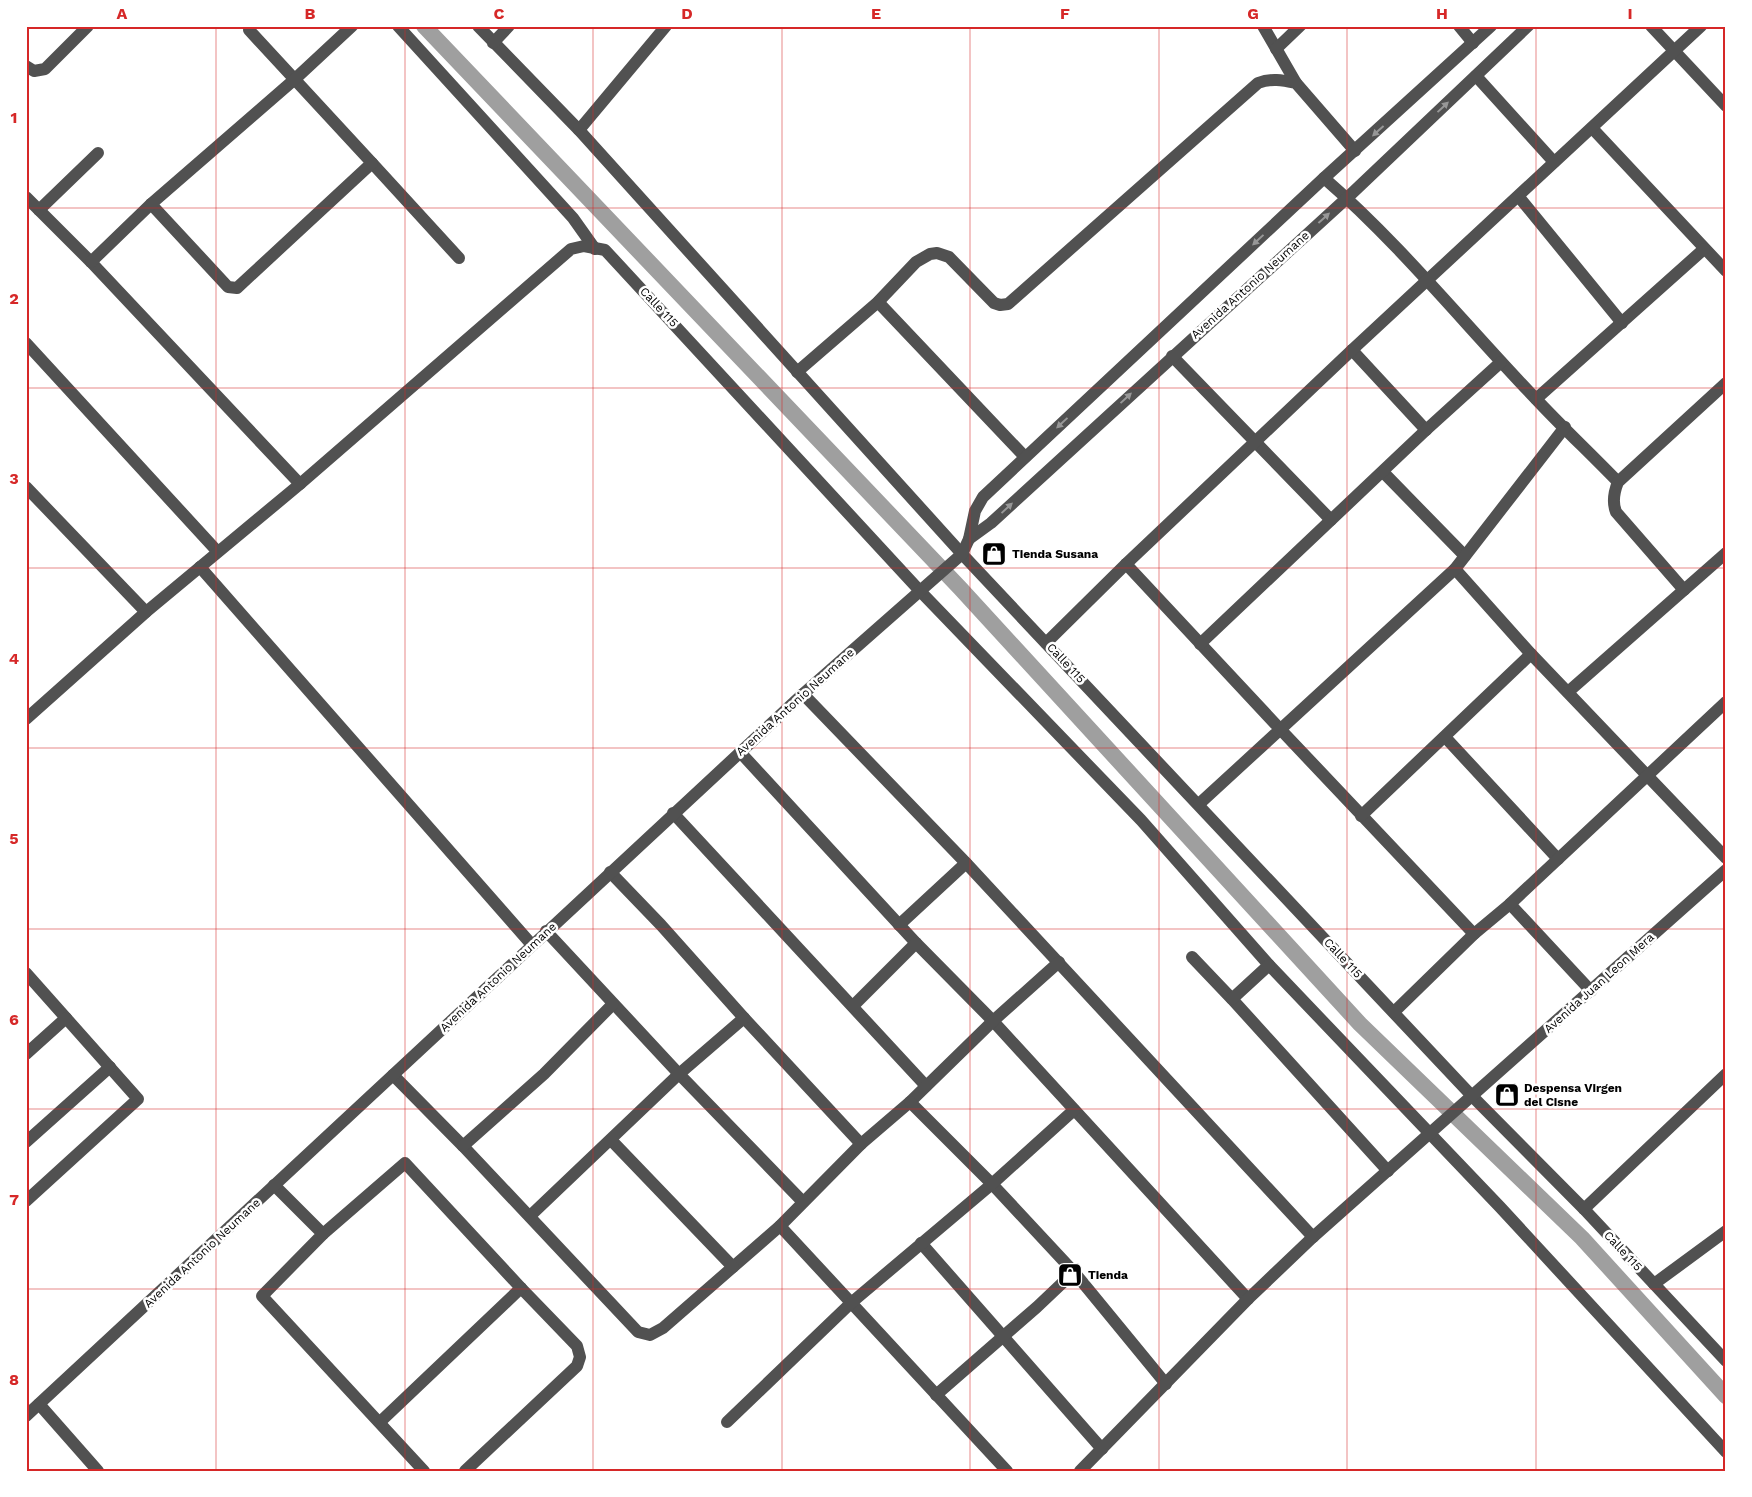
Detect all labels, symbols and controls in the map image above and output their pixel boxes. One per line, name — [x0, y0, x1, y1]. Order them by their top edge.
text: A — [117, 4, 128, 23]
text: B — [305, 4, 316, 23]
text: C — [494, 4, 505, 23]
text: D — [681, 4, 693, 23]
text: E — [871, 4, 881, 23]
text: F — [1060, 4, 1070, 23]
text: G — [1247, 4, 1259, 23]
text: H — [1436, 4, 1448, 23]
text: I — [1627, 4, 1633, 23]
one-way arrow — [1436, 101, 1448, 113]
text: 1 — [11, 108, 17, 127]
one-way arrow — [1371, 125, 1384, 136]
one-way arrow — [1318, 212, 1330, 224]
street label: Avenida Antonio Neumane — [1188, 228, 1312, 342]
one-way arrow — [1252, 234, 1264, 246]
street label: Calle 115 — [637, 284, 681, 330]
text: 2 — [9, 289, 19, 308]
one-way arrow — [1120, 392, 1132, 404]
one-way arrow — [1056, 417, 1068, 429]
text: 3 — [9, 469, 19, 488]
one-way arrow — [1000, 502, 1012, 514]
shop icon: Tienda Susana — [981, 541, 1007, 567]
place label: Tienda Susana — [1012, 547, 1098, 561]
street label: Calle 115 — [1044, 640, 1088, 686]
street label: Avenida Antonio Neumane — [733, 645, 857, 759]
text: 4 — [9, 649, 19, 668]
text: 5 — [9, 829, 19, 848]
street label: Avenida Antonio Neumane — [437, 919, 559, 1035]
street label: Avenida Juan Leon Mera — [1541, 930, 1657, 1036]
street label: Calle 115 — [1321, 935, 1365, 981]
text: 6 — [9, 1010, 19, 1029]
place label: Despensa Virgen del Cisne — [1524, 1081, 1622, 1109]
shop icon: Despensa Virgen del Cisne — [1494, 1082, 1520, 1108]
text: 7 — [9, 1190, 19, 1209]
street label: Avenida Antonio Neumane — [141, 1195, 263, 1311]
street label: Calle 115 — [1601, 1228, 1645, 1274]
shop icon: Tienda — [1057, 1262, 1083, 1288]
place label: Tienda — [1088, 1268, 1128, 1282]
text: 8 — [9, 1370, 19, 1389]

